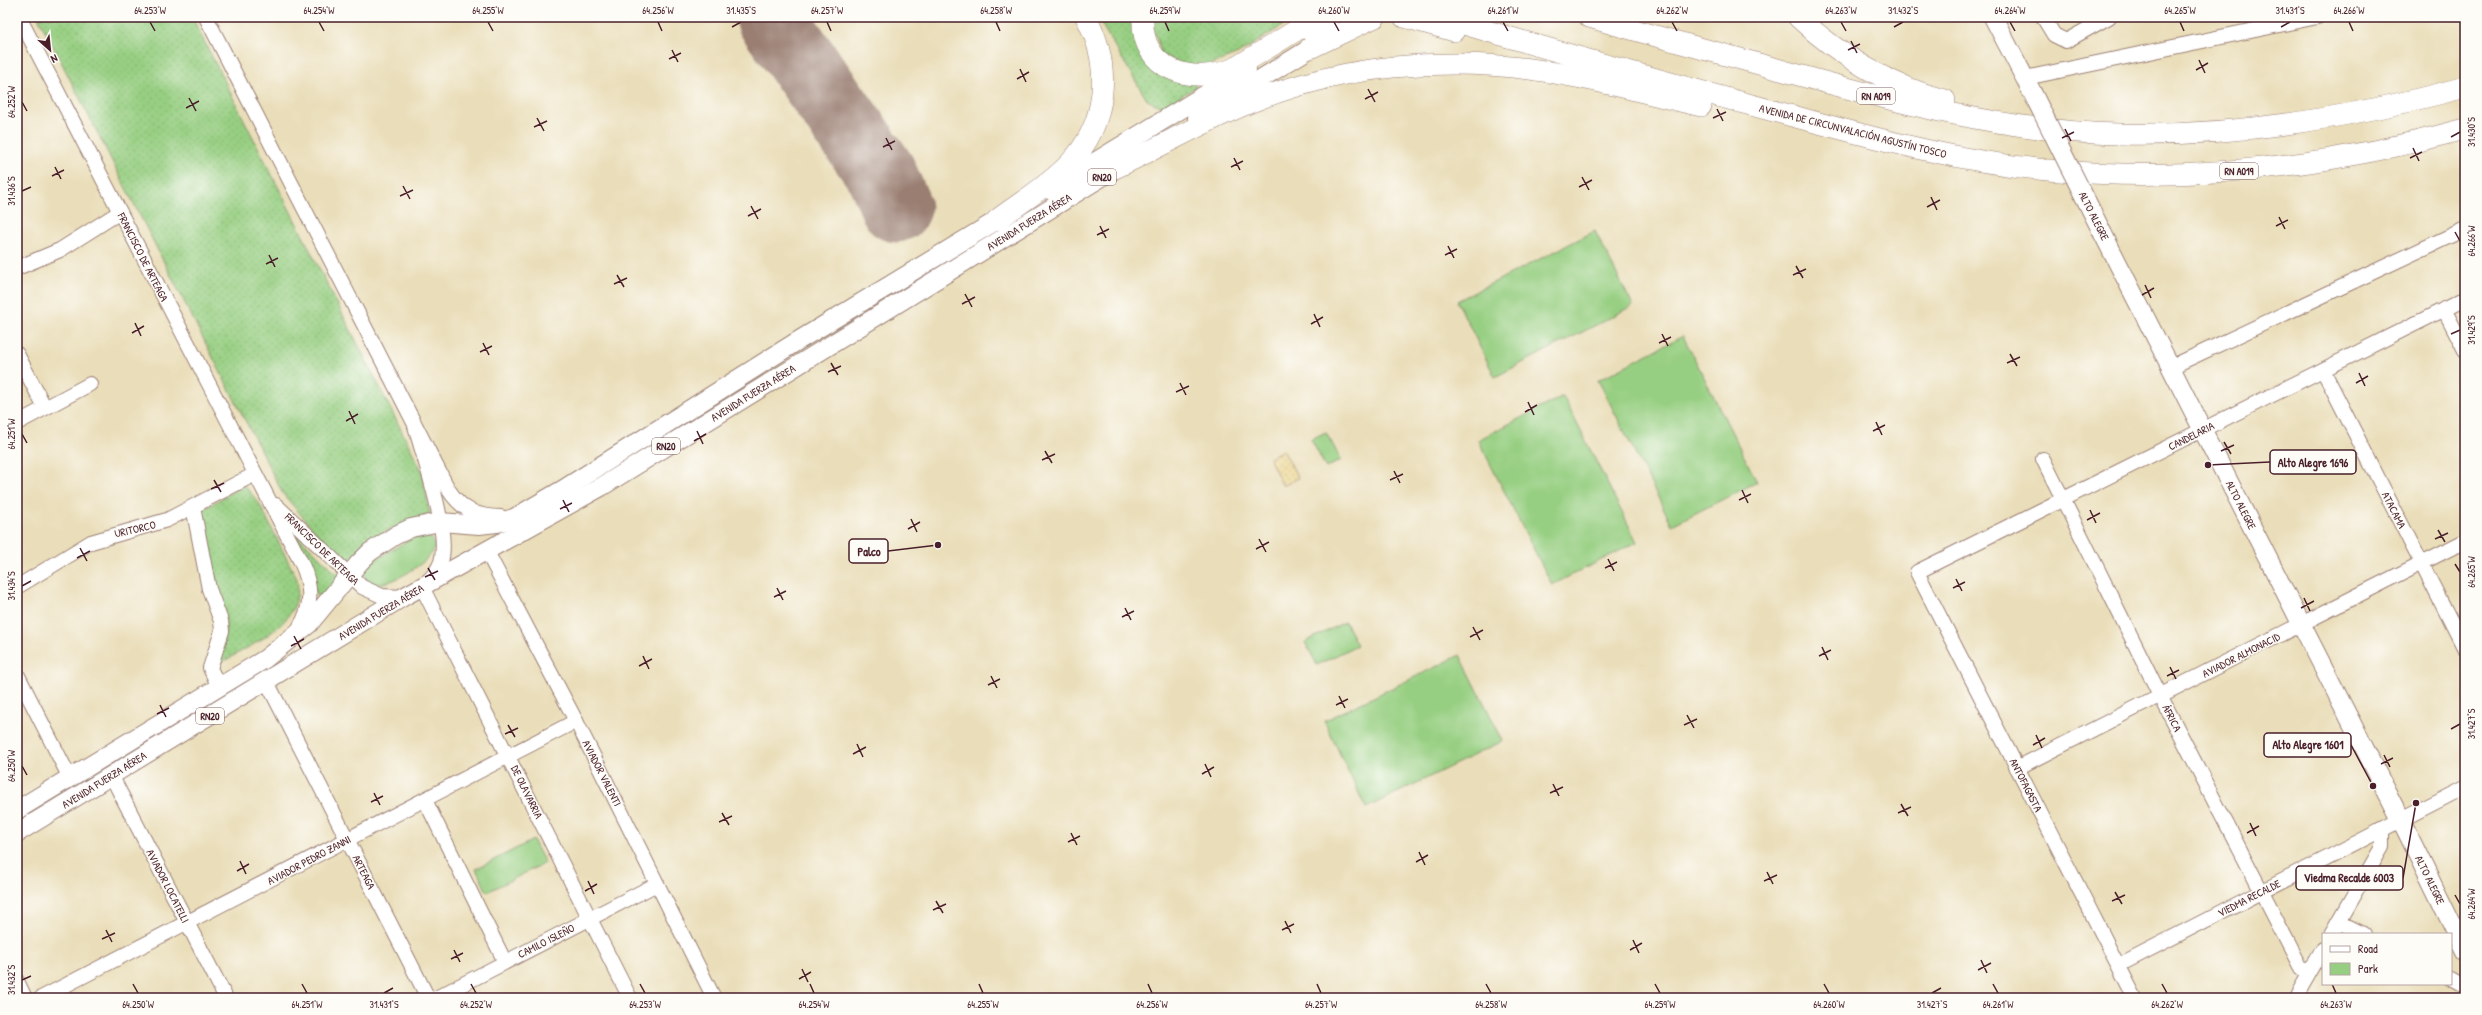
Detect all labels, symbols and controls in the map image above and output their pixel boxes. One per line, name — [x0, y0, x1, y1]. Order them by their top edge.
text: 64.253°W — [134, 4, 167, 17]
text: 64.254°W — [303, 4, 335, 17]
text: 64.255°W — [472, 4, 505, 17]
text: 64.256°W — [642, 4, 674, 17]
text: 31.435°S — [726, 4, 756, 17]
text: 64.257°W — [811, 4, 844, 17]
text: 64.258°W — [980, 4, 1013, 17]
text: 64.259°W — [1150, 4, 1181, 17]
text: 64.260°W — [1318, 4, 1351, 17]
text: 64.261°W — [1488, 4, 1519, 17]
text: 64.262°W — [1656, 4, 1689, 17]
text: 64.263°W — [1825, 4, 1858, 17]
text: 31.432°S — [1888, 4, 1918, 17]
text: 64.264°W — [1995, 4, 2026, 17]
text: 64.265°W — [2164, 4, 2196, 17]
text: 31.431°S — [2275, 4, 2305, 17]
text: 64.266°W — [2333, 4, 2365, 17]
north arrow — [30, 30, 70, 70]
text: N — [49, 51, 60, 67]
text: 64.252°W — [5, 85, 18, 118]
road number: RN A019 — [1857, 88, 1895, 104]
street label: AVENIDA DE CIRCUNVALACIÓN AGUSTÍN TOSCO — [1758, 101, 1948, 161]
text: 31.430°S — [2465, 117, 2478, 147]
road number: RN A019 — [2220, 163, 2258, 179]
road number: RN20 — [1088, 169, 1116, 185]
text: 31.436°S — [5, 176, 18, 206]
street label: ALTO ALEGRE — [2076, 189, 2112, 243]
street label: AVENIDA FUERZA AÉREA — [984, 190, 1074, 254]
street label: FRANCISCO DE ARTEAGA — [114, 209, 172, 304]
text: 64.266°W — [2465, 225, 2478, 257]
text: 31.429°S — [2465, 315, 2478, 345]
street label: AVENIDA FUERZA AÉREA — [708, 361, 798, 425]
text: 64.251°W — [5, 418, 18, 449]
street label: CANDELARIA — [2166, 418, 2217, 454]
road number: RN20 — [652, 438, 680, 454]
callout: Alto Alegre 1696 — [2270, 450, 2356, 474]
text: Alto Alegre 1696 — [2278, 454, 2348, 472]
street label: ALTO ALEGRE — [2223, 478, 2259, 532]
street label: ATACAMA — [2379, 489, 2409, 531]
street label: FRANCISCO DE ARTEAGA — [281, 509, 362, 588]
street label: URITORCO — [113, 517, 157, 541]
callout: Palco — [849, 539, 888, 563]
text: Palco — [857, 543, 881, 560]
text: 64.265°W — [2465, 556, 2478, 588]
text: 31.434°S — [5, 571, 18, 601]
street label: AVENIDA FUERZA AÉREA — [336, 581, 427, 643]
street label: AVIADOR ALMONACID — [2200, 629, 2283, 681]
street label: ÁFRICA — [2159, 702, 2185, 734]
road number: RN20 — [196, 708, 224, 724]
text: 31.427°S — [2465, 708, 2478, 739]
callout: Alto Alegre 1601 — [2264, 733, 2351, 757]
text: Alto Alegre 1601 — [2273, 736, 2344, 754]
street label: AVIADOR VALENTI — [579, 738, 625, 808]
street label: AVENIDA FUERZA AÉREA — [59, 748, 149, 812]
text: 64.250°W — [5, 749, 18, 782]
street label: ANTOFAGASTA — [2007, 756, 2046, 815]
street label: DE OLAVARRIA — [508, 763, 546, 822]
street label: AVIADOR PEDRO ZANNI — [265, 832, 353, 888]
street label: AVIADOR LOCATELLI — [143, 847, 193, 925]
street label: ARTEAGA — [350, 853, 379, 892]
street label: ALTO ALEGRE — [2412, 853, 2448, 907]
callout: Viedma Recalde 6003 — [2296, 866, 2403, 890]
text: Viedma Recalde 6003 — [2304, 869, 2395, 886]
street label: VIEDMA RECALDE — [2215, 876, 2283, 920]
text: 64.264°W — [2465, 888, 2478, 919]
street label: CAMILO ISLEÑO — [515, 921, 577, 961]
legend — [2322, 933, 2452, 985]
text: Road — [2358, 940, 2378, 957]
text: Park — [2358, 960, 2378, 977]
text: 31.432°S — [5, 965, 18, 995]
text: 64.250°W — [122, 998, 155, 1011]
text: 64.251°W — [292, 998, 323, 1011]
text: 31.431°S — [369, 998, 399, 1011]
text: 64.252°W — [460, 998, 493, 1011]
text: 64.253°W — [629, 998, 662, 1011]
text: 64.254°W — [798, 998, 830, 1011]
text: 64.255°W — [967, 998, 1000, 1011]
text: 64.256°W — [1136, 998, 1168, 1011]
text: 64.257°W — [1305, 998, 1338, 1011]
text: 64.258°W — [1475, 998, 1508, 1011]
text: 64.259°W — [1645, 998, 1676, 1011]
text: 64.260°W — [1813, 998, 1846, 1011]
text: 31.427°S — [1917, 998, 1948, 1011]
text: 64.261°W — [1983, 998, 2014, 1011]
text: 64.262°W — [2151, 998, 2184, 1011]
text: 64.263°W — [2320, 998, 2353, 1011]

